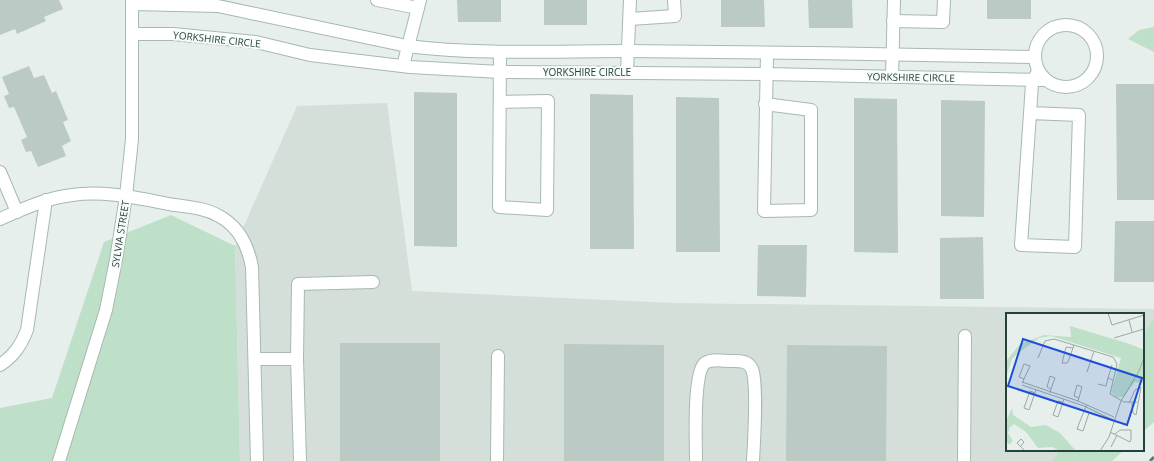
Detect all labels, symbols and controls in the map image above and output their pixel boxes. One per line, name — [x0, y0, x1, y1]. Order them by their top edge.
street label: YORKSHIRE CIRCLE — [173, 27, 261, 51]
street label: YORKSHIRE CIRCLE — [543, 65, 631, 79]
street label: YORKSHIRE CIRCLE — [867, 69, 955, 85]
street label: SYLVIA STREET — [108, 199, 132, 269]
inset map — [1006, 313, 1144, 451]

